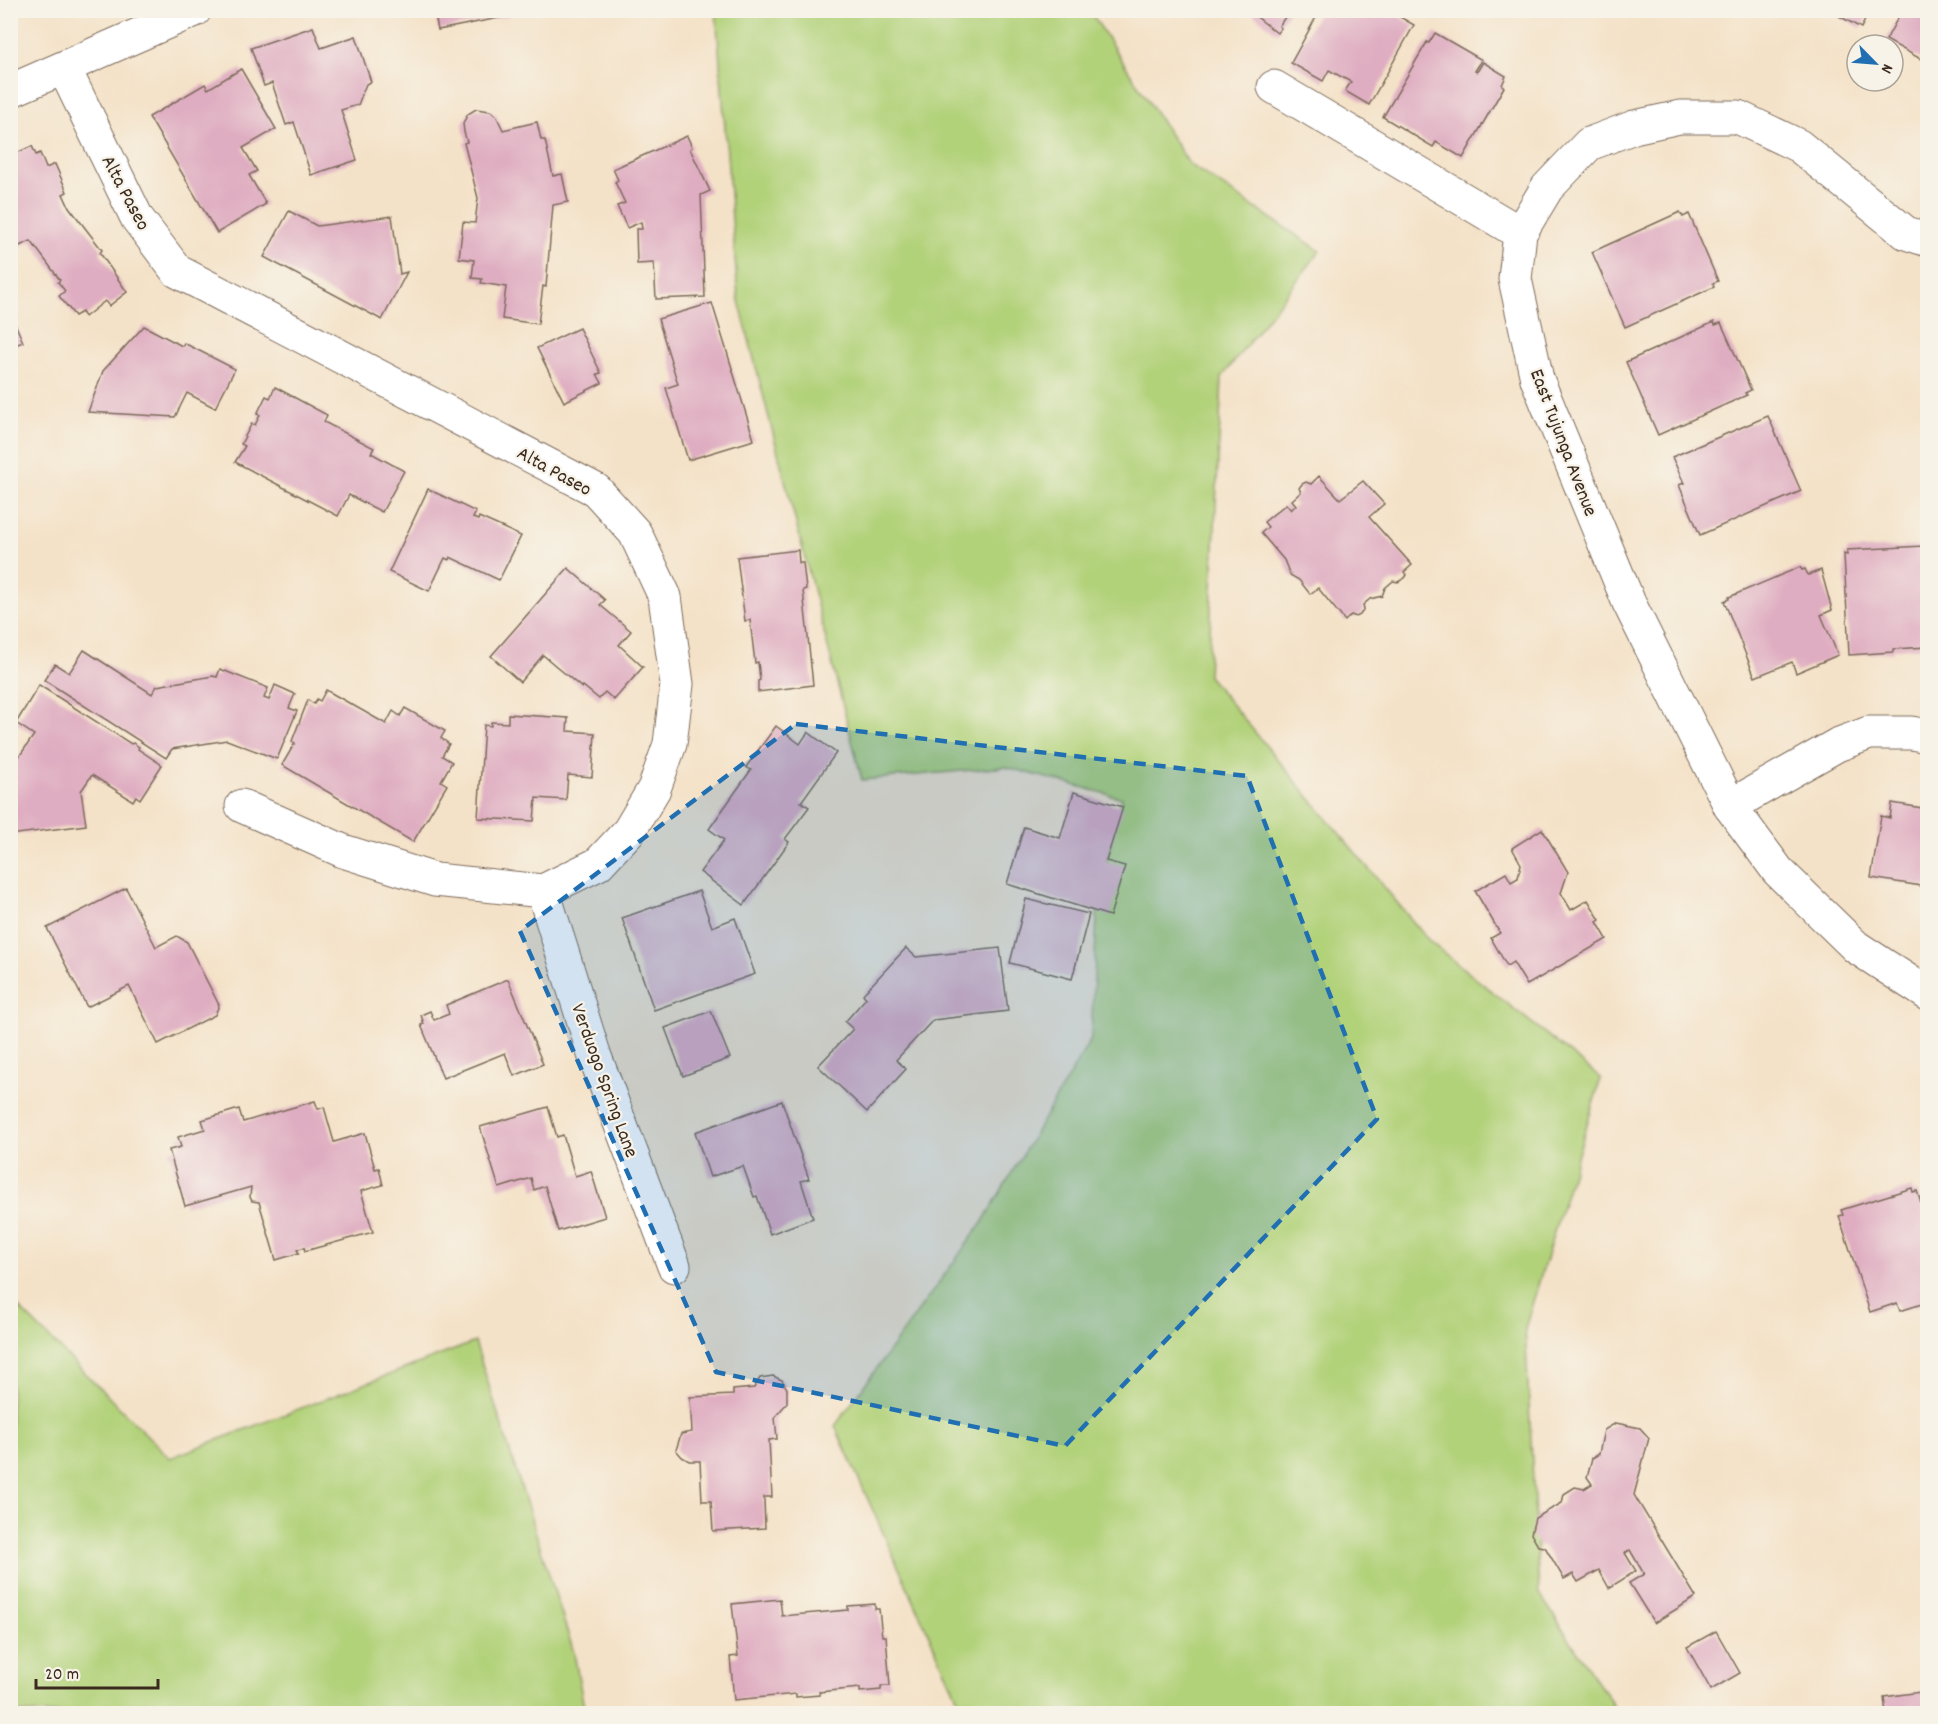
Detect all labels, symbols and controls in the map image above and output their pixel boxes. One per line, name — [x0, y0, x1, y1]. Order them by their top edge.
north arrow — [1845, 33, 1905, 93]
text: N — [1874, 60, 1898, 77]
street label: Alta Paseo — [93, 151, 156, 236]
street label: East Tujunga Avenue — [1521, 365, 1603, 521]
street label: Alta Paseo — [511, 441, 596, 505]
street label: Verduogo Spring Lane — [562, 1000, 644, 1162]
scale bar — [36, 1652, 158, 1690]
text: 20 m — [45, 1663, 79, 1688]

